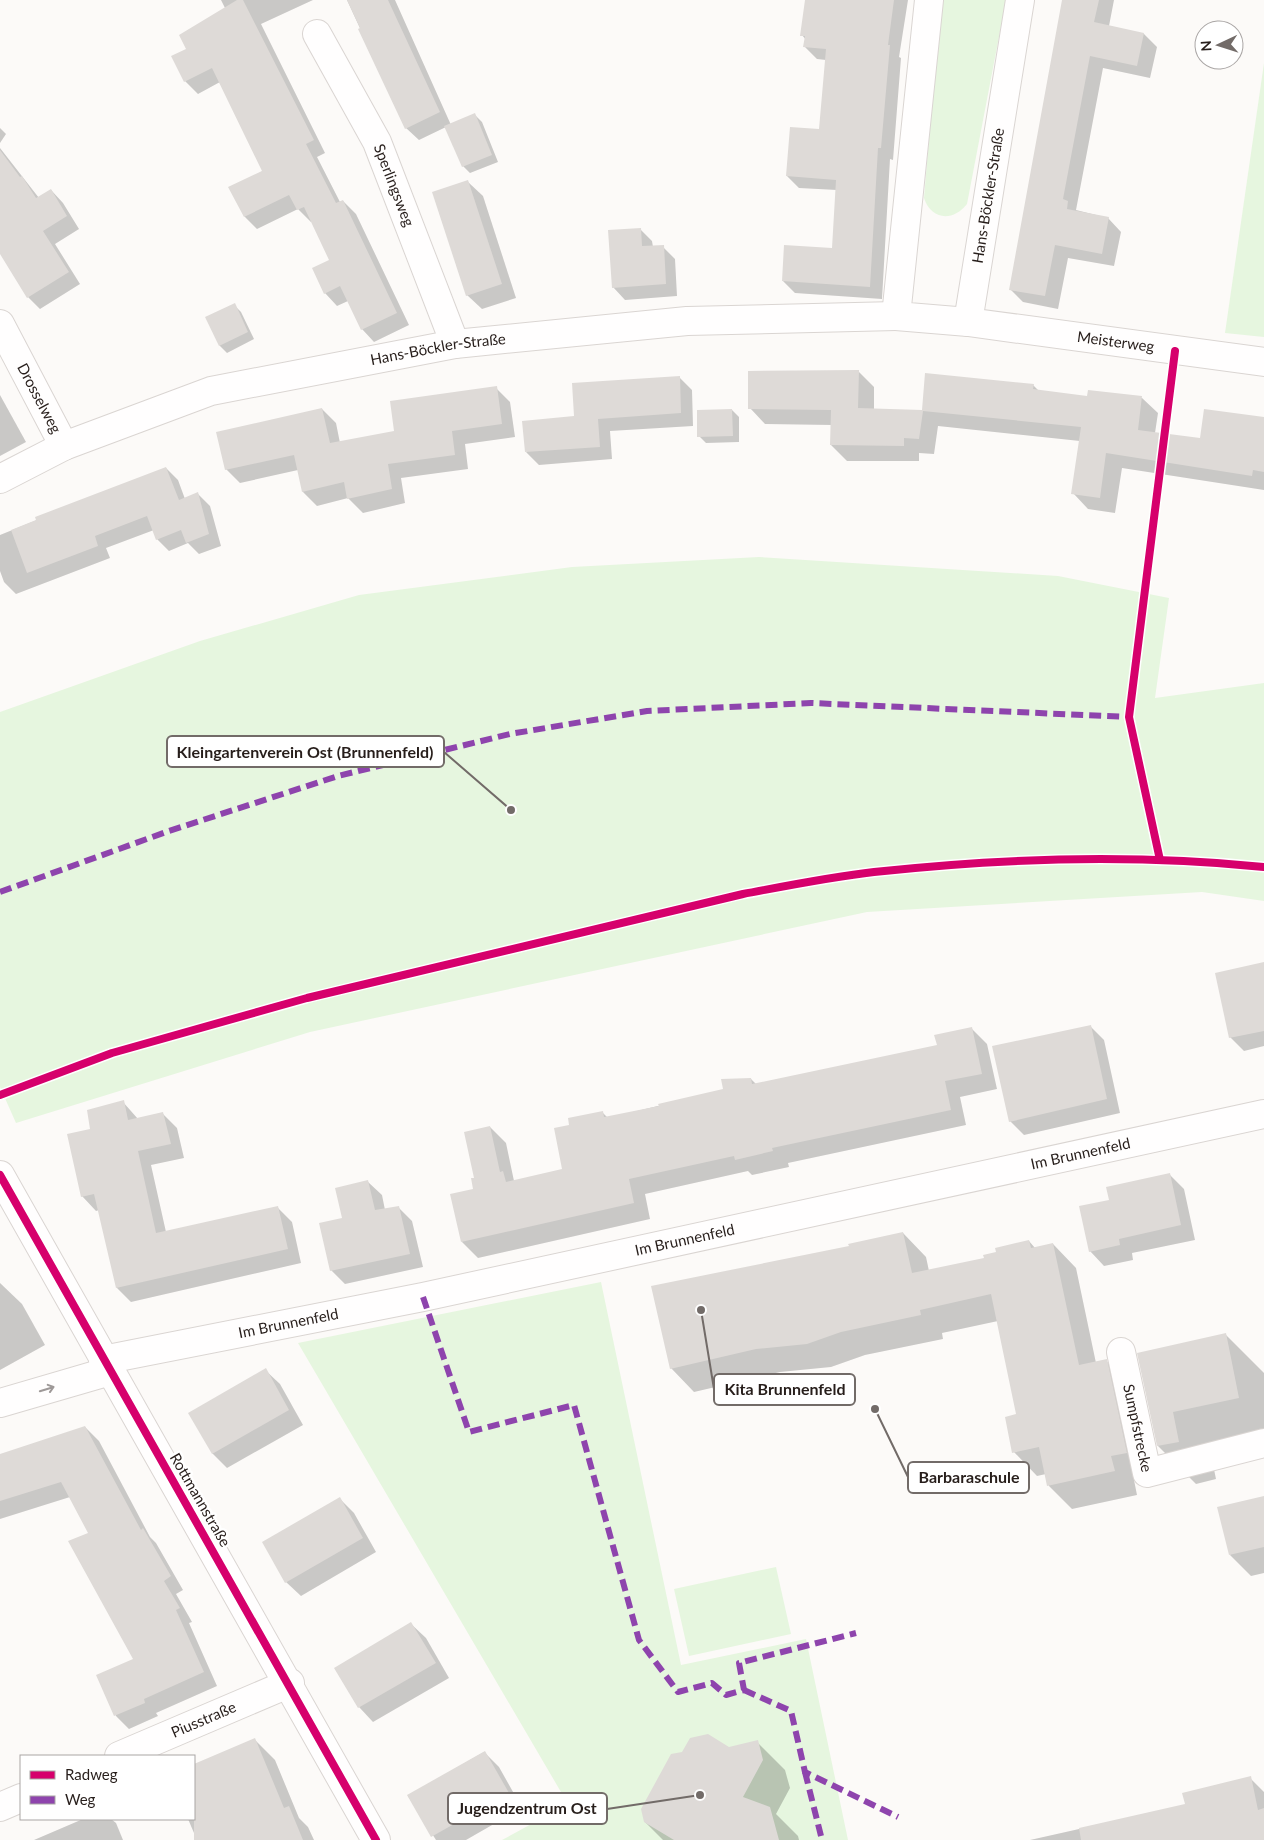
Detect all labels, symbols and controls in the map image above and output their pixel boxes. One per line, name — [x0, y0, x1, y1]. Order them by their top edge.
north arrow — [1194, 20, 1244, 70]
text: N — [1197, 40, 1214, 52]
street label: Hans-Böckler-Straße — [968, 126, 1007, 264]
street label: Sperlingsweg — [371, 141, 419, 229]
street label: Meisterweg — [1076, 327, 1156, 355]
street label: Hans-Böckler-Straße — [369, 329, 507, 368]
street label: Drosselweg — [14, 360, 66, 436]
callout: Kleingartenverein Ost (Brunnenfeld) — [167, 736, 444, 767]
text: Kleingartenverein Ost (Brunnenfeld) — [177, 742, 433, 761]
street label: Im Brunnenfeld — [1029, 1133, 1132, 1173]
street label: Im Brunnenfeld — [633, 1219, 736, 1259]
street label: Im Brunnenfeld — [237, 1304, 340, 1341]
callout: Kita Brunnenfeld — [714, 1374, 855, 1405]
text: Kita Brunnenfeld — [725, 1379, 845, 1398]
street label: Sumpfstrecke — [1120, 1382, 1157, 1474]
one-way arrow — [38, 1383, 54, 1393]
street label: Rottmannstraße — [167, 1449, 235, 1550]
callout: Barbaraschule — [908, 1462, 1029, 1493]
text: Barbaraschule — [919, 1467, 1020, 1486]
street label: Piusstraße — [168, 1697, 238, 1741]
legend — [20, 1755, 195, 1820]
text: Radweg — [65, 1765, 118, 1783]
text: Weg — [65, 1790, 96, 1808]
callout: Jugendzentrum Ost — [448, 1793, 607, 1824]
text: Jugendzentrum Ost — [457, 1798, 597, 1817]

